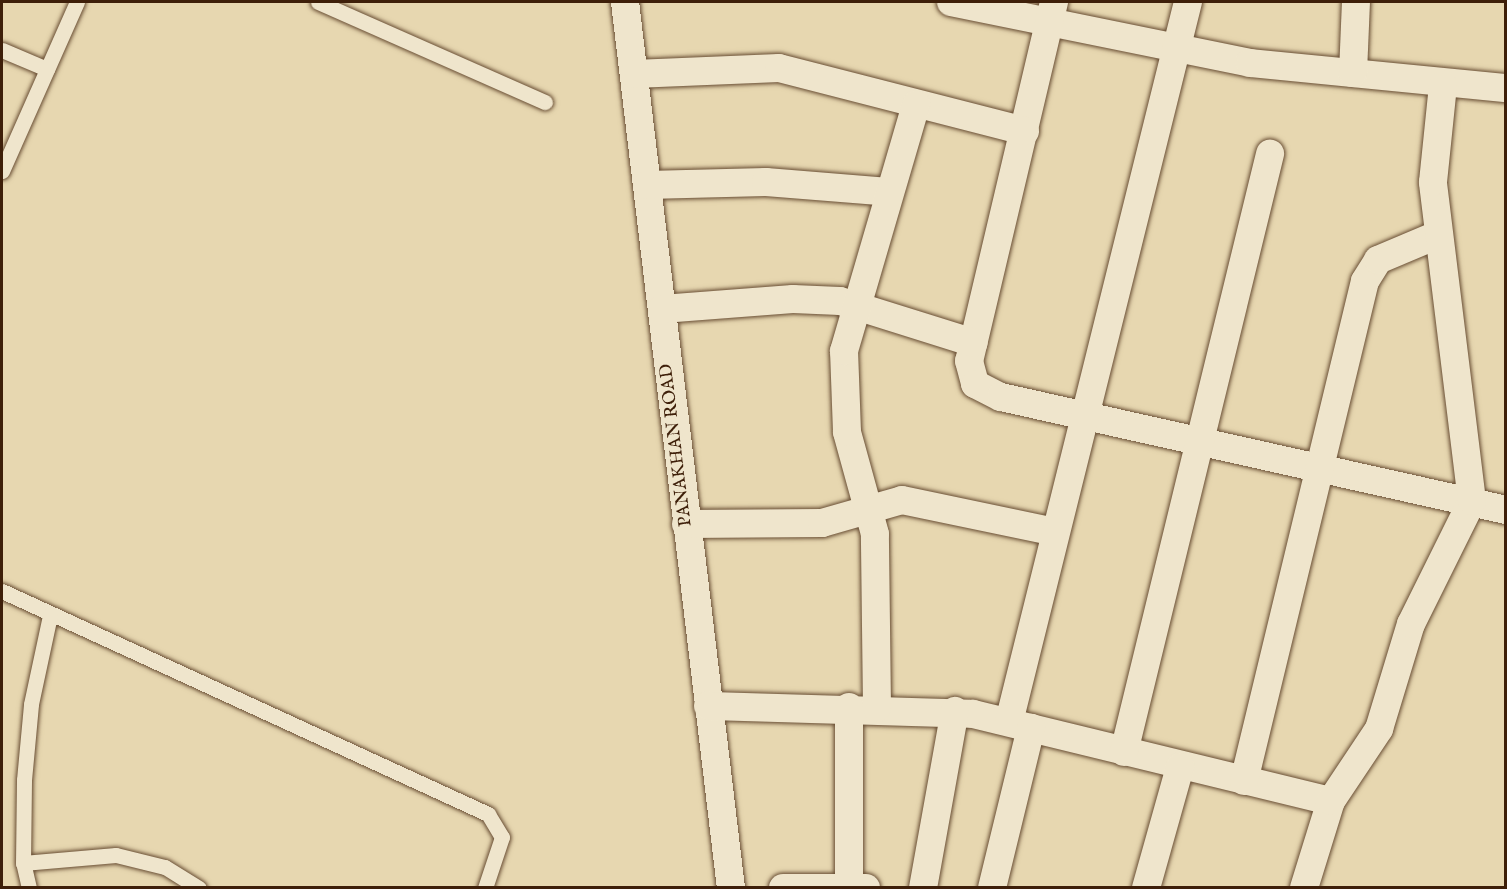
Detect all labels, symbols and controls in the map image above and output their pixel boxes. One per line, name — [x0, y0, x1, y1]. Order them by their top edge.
street label: PANAKHAN ROAD — [656, 362, 698, 528]

